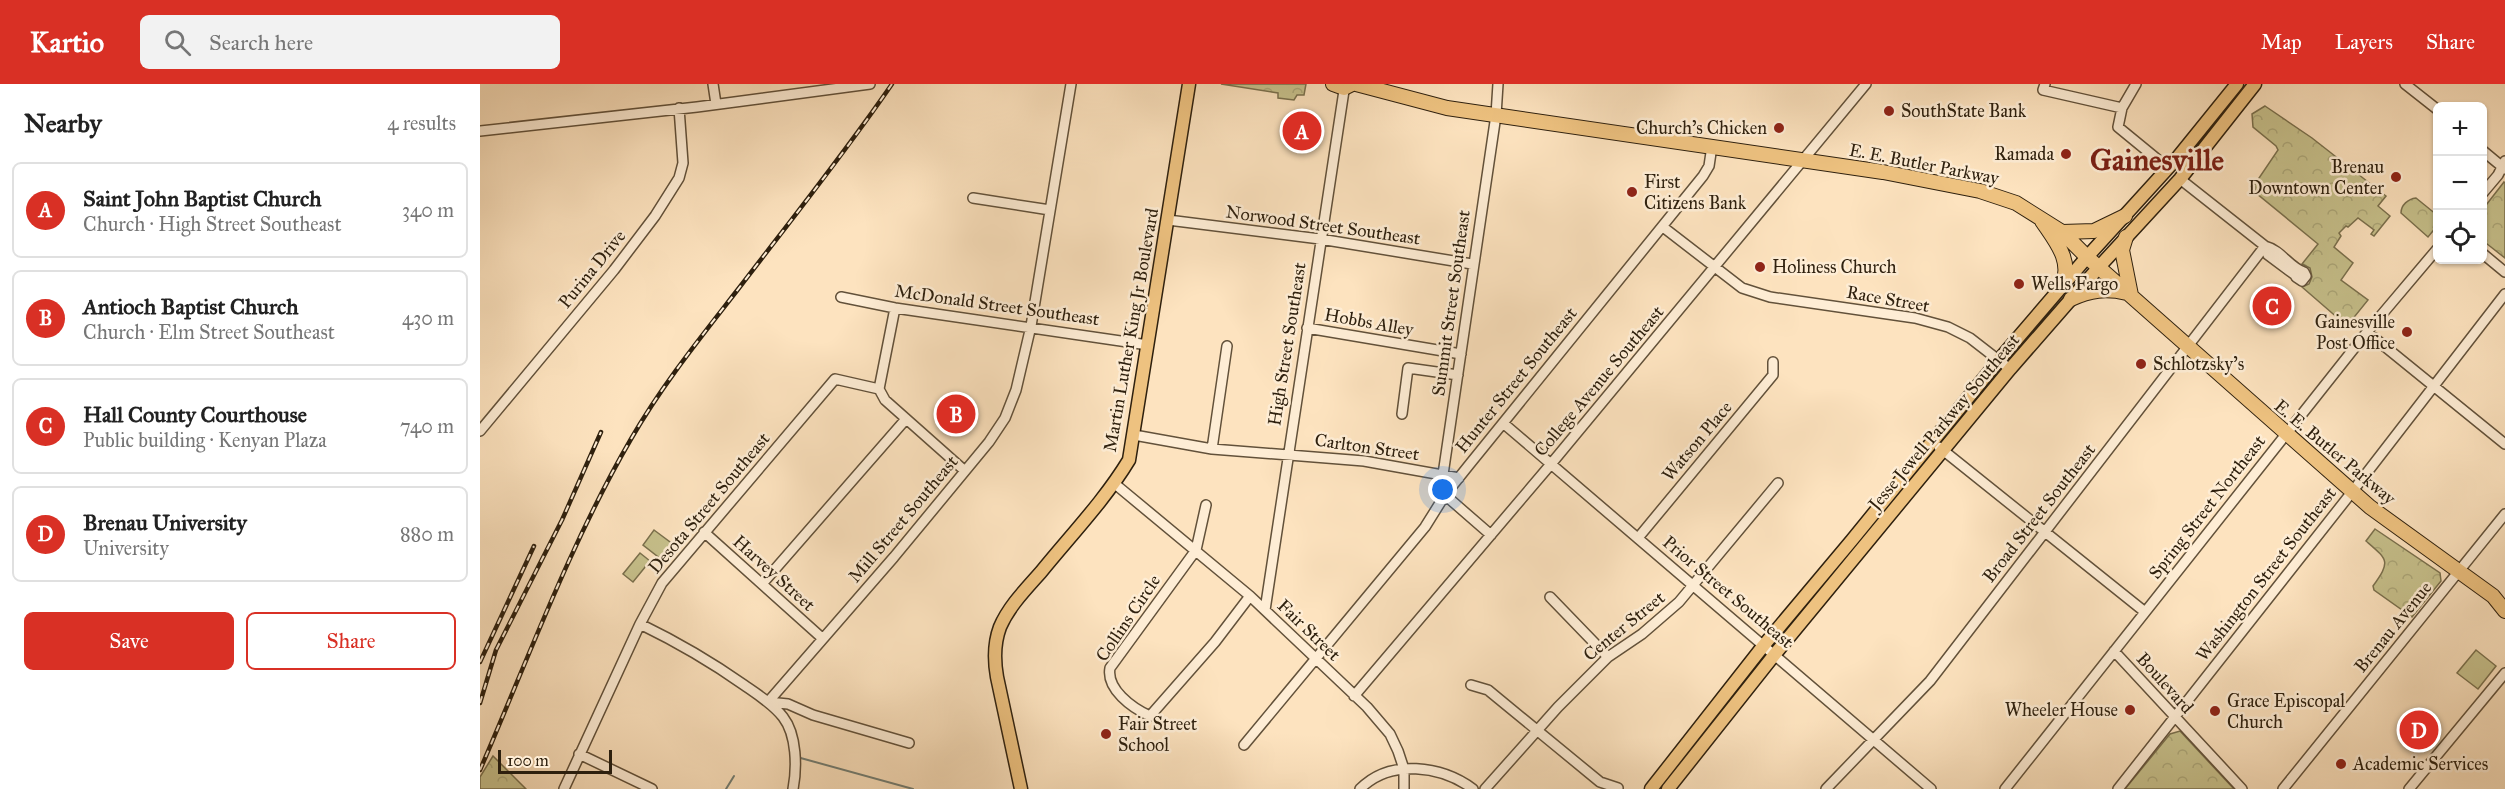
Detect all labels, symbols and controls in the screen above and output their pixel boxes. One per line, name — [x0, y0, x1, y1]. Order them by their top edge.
search box — [140, 15, 560, 69]
text: Kartio — [30, 25, 104, 60]
icon: search — [161, 26, 194, 59]
text: Search here — [209, 29, 313, 56]
text: Map — [2261, 29, 2302, 55]
text: Layers — [2335, 29, 2393, 55]
text: Share — [2426, 29, 2475, 55]
place label: SouthState Bank — [1901, 100, 2027, 122]
map controls — [2433, 102, 2487, 264]
button: + — [2433, 102, 2487, 156]
marker: SouthState Bank — [1882, 104, 1896, 118]
text: Nearby — [24, 107, 102, 139]
pin: A — [1282, 108, 1322, 154]
text: 4 results — [387, 111, 456, 135]
place label: Church's Chicken — [1636, 117, 1767, 139]
marker: Church's Chicken — [1772, 121, 1786, 135]
street label: E. E. Butler Parkway — [1847, 139, 2001, 189]
district label: Gainesville — [2090, 142, 2224, 178]
place label: Ramada — [1994, 143, 2054, 165]
marker: Ramada — [2059, 147, 2073, 161]
place label: Brenau Downtown Center — [2248, 156, 2384, 199]
button: − — [2433, 156, 2487, 210]
marker: Brenau Downtown Center — [2389, 170, 2403, 184]
place label: First Citizens Bank — [1644, 171, 1747, 214]
text: Saint John Baptist Church — [83, 185, 322, 212]
marker: First Citizens Bank — [1625, 185, 1639, 199]
text: A — [39, 198, 52, 222]
text: 340 m — [402, 198, 454, 222]
street label: Norwood Street Southeast — [1224, 200, 1422, 250]
street label: Martin Luther King Jr Boulevard — [1099, 206, 1164, 454]
street label: Summit Street Southeast — [1427, 208, 1475, 397]
button: locate — [2433, 210, 2487, 264]
text: Church · High Street Southeast — [83, 212, 341, 236]
street label: Purina Drive — [554, 225, 630, 313]
place label: Holiness Church — [1772, 256, 1897, 278]
street label: High Street Southeast — [1263, 260, 1312, 427]
marker: Holiness Church — [1753, 260, 1767, 274]
place label: Wells Fargo — [2031, 273, 2118, 296]
marker: Wells Fargo — [2012, 277, 2026, 291]
street label: McDonald Street Southeast — [893, 280, 1101, 330]
street label: Race Street — [1845, 281, 1932, 317]
pin: C — [2252, 284, 2292, 328]
text: Antioch Baptist Church — [83, 293, 299, 320]
street label: College Avenue Southeast — [1530, 301, 1670, 461]
street label: Hunter Street Southeast — [1450, 302, 1582, 457]
street label: Hobbs Alley — [1323, 303, 1416, 341]
text: B — [39, 306, 52, 330]
text: 430 m — [402, 306, 454, 330]
place label: Gainesville Post Office — [2315, 311, 2395, 354]
text: Church · Elm Street Southeast — [83, 320, 335, 344]
marker: Gainesville Post Office — [2400, 325, 2414, 339]
street label: Jesse Jewell Parkway Southeast — [1862, 329, 2025, 517]
place label: Schlotzsky's — [2153, 353, 2244, 375]
marker: Schlotzsky's — [2134, 357, 2148, 371]
pin: B — [936, 392, 976, 436]
street label: E. E. Butler Parkway — [2270, 395, 2401, 510]
street label: Watson Place — [1657, 397, 1737, 485]
text: Hall County Courthouse — [83, 401, 307, 428]
text: C — [39, 414, 52, 438]
text: 740 m — [400, 414, 454, 438]
street label: Desota Street Southeast — [644, 427, 775, 578]
text: Public building · Kenyan Plaza — [83, 428, 327, 452]
street label: Carlton Street — [1313, 429, 1421, 465]
street label: Spring Street Northeast — [2144, 430, 2271, 584]
street label: Broad Street Southeast — [1978, 439, 2100, 587]
street label: Mill Street Southeast — [843, 450, 963, 587]
your location — [1428, 475, 1457, 504]
street label: Washington Street Southeast — [2191, 482, 2342, 666]
text: Brenau University — [83, 509, 247, 536]
text: D — [38, 522, 53, 546]
text: 880 m — [400, 522, 454, 546]
street label: Harvey Street — [728, 530, 820, 616]
street label: Prior Street Southeast — [1658, 531, 1798, 653]
text: University — [83, 536, 169, 560]
street label: Collins Circle — [1091, 570, 1165, 666]
street label: Brenau Avenue — [2350, 577, 2436, 677]
street label: Center Street — [1579, 586, 1670, 666]
street label: Fair Street — [1273, 595, 1346, 666]
button: Save — [24, 612, 234, 670]
button: Share — [246, 612, 456, 670]
street label: Boulevard — [2132, 648, 2198, 718]
place label: Grace Episcopal Church — [2227, 690, 2345, 733]
place label: Wheeler House — [2005, 699, 2118, 721]
marker: Wheeler House — [2123, 703, 2137, 717]
marker: Grace Episcopal Church — [2208, 704, 2222, 718]
pin: D — [2400, 708, 2438, 752]
place label: Fair Street School — [1118, 713, 1198, 756]
marker: Fair Street School — [1099, 727, 1113, 741]
scale bar — [498, 747, 612, 774]
text: 100 m — [507, 751, 549, 770]
place label: Academic Services — [2352, 753, 2488, 775]
marker: Academic Services — [2334, 757, 2348, 771]

